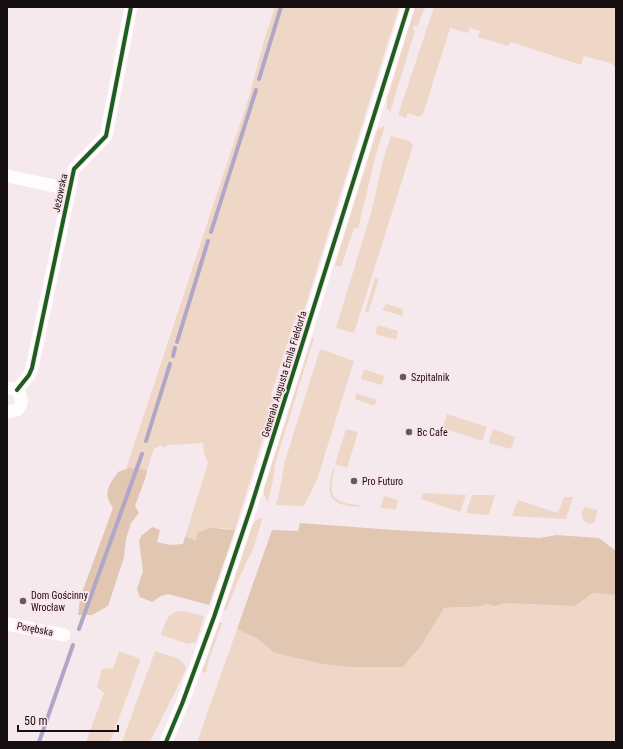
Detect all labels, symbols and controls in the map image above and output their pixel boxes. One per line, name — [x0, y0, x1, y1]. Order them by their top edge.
street label: Jeżowska — [51, 172, 69, 213]
street label: Generała Augusta Emila Fieldorfa — [260, 309, 309, 439]
marker: Szpitalnik — [398, 372, 408, 382]
place label: Szpitalnik — [411, 372, 450, 383]
marker: Bc Cafe — [404, 427, 414, 437]
place label: Bc Cafe — [417, 427, 448, 438]
marker: Pro Futuro — [349, 476, 359, 486]
place label: Pro Futuro — [362, 476, 403, 487]
place label: Dom Gościnny Wrocław — [31, 590, 88, 613]
marker: Dom Gościnny Wrocław — [18, 596, 28, 606]
street label: Porębska — [16, 620, 54, 638]
scale bar — [18, 707, 118, 733]
text: 50 m — [24, 714, 48, 728]

